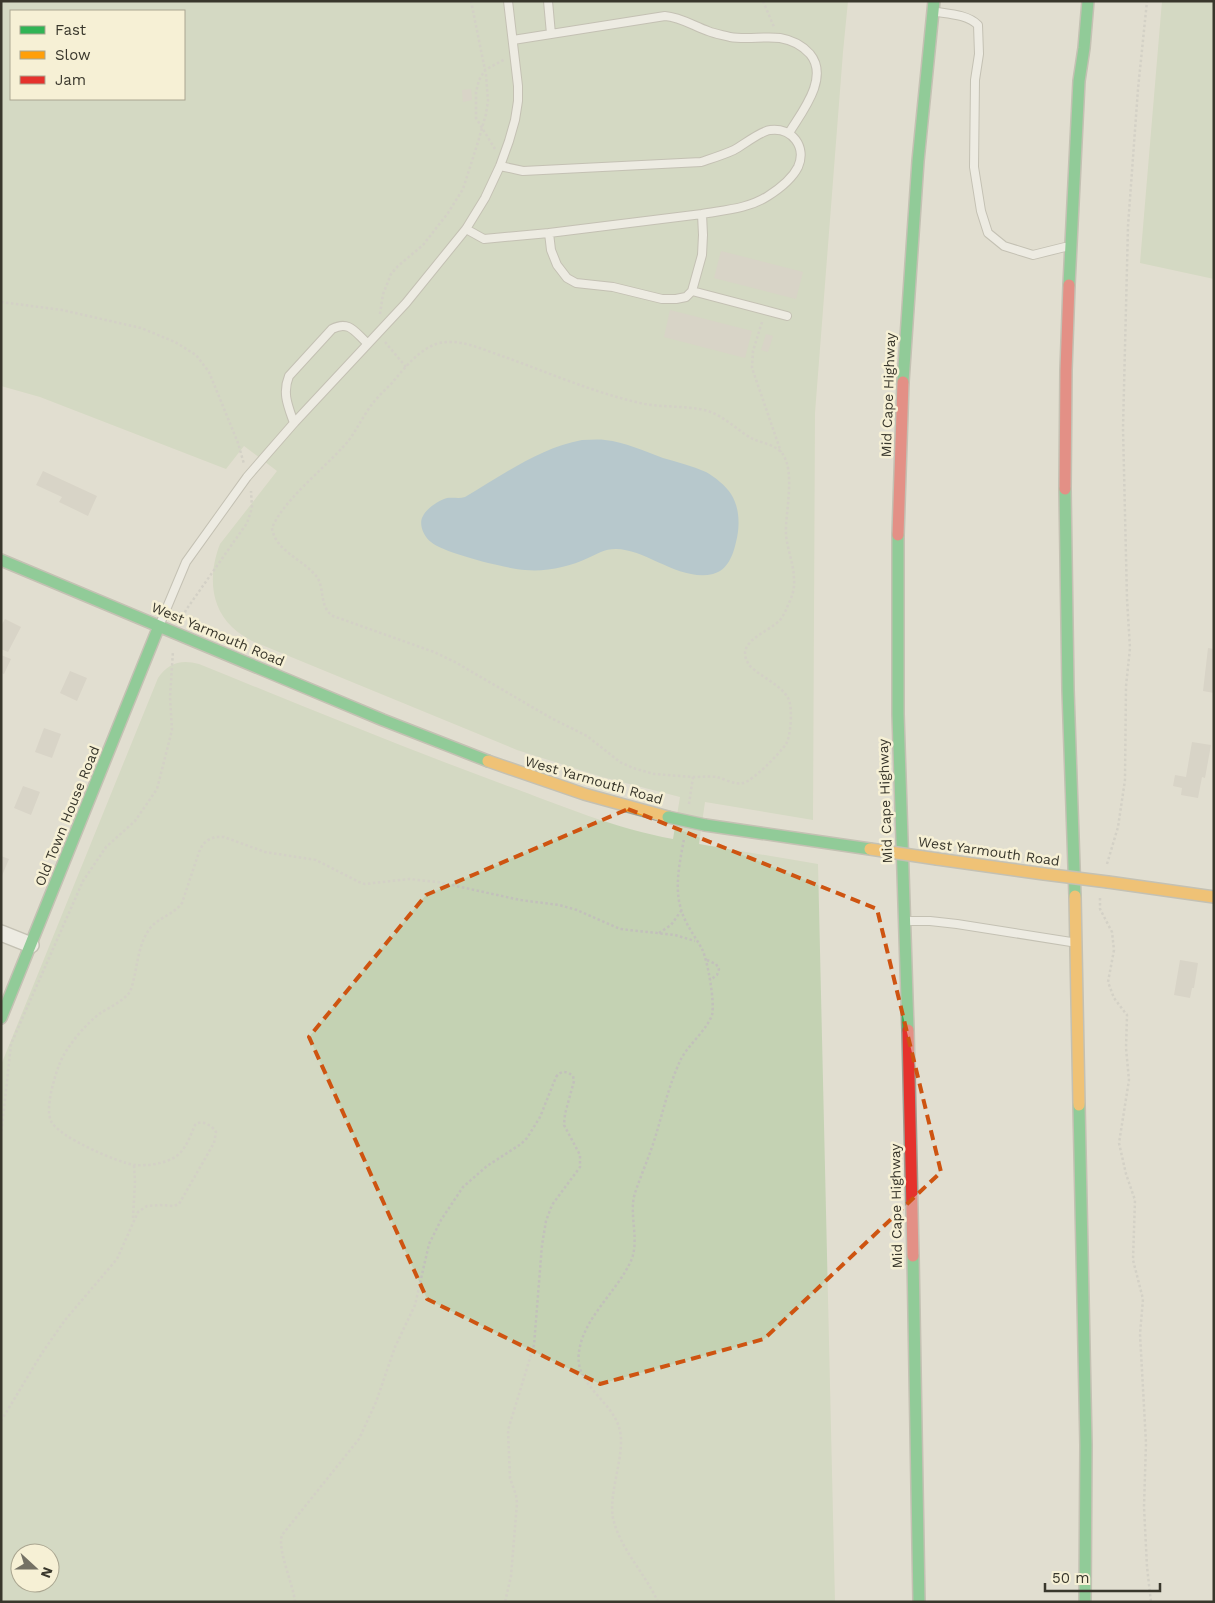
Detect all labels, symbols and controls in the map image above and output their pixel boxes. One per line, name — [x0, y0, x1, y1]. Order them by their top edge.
legend — [10, 10, 185, 100]
text: Fast — [55, 21, 87, 39]
text: Slow — [55, 46, 91, 64]
text: Jam — [55, 71, 86, 89]
street label: Mid Cape Highway — [878, 332, 898, 458]
street label: West Yarmouth Road — [149, 599, 287, 669]
street label: Mid Cape Highway — [875, 738, 895, 864]
street label: Old Town House Road — [32, 744, 102, 888]
street label: West Yarmouth Road — [523, 753, 665, 807]
street label: West Yarmouth Road — [917, 833, 1061, 869]
street label: Mid Cape Highway — [887, 1143, 905, 1268]
north arrow — [10, 1543, 60, 1593]
scale bar — [1045, 1560, 1160, 1592]
text: N — [38, 1565, 56, 1580]
text: 50 m — [1052, 1569, 1089, 1587]

